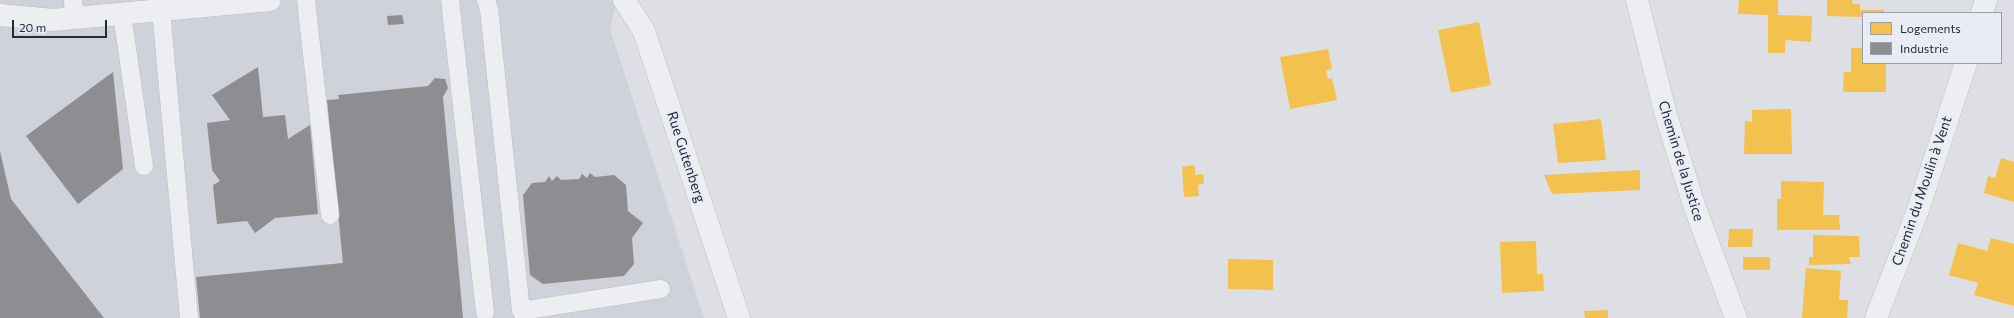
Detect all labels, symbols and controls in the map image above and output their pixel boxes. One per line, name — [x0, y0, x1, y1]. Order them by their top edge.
scale bar — [14, 12, 109, 38]
legend — [1862, 12, 2002, 64]
text: 20 m — [19, 20, 46, 34]
text: Logements — [1900, 21, 1961, 35]
text: Industrie — [1900, 41, 1948, 55]
street label: Chemin de la Justice — [1655, 99, 1707, 223]
street label: Rue Gutenberg — [663, 109, 709, 205]
street label: Chemin du Moulin à Vent — [1888, 114, 1956, 268]

